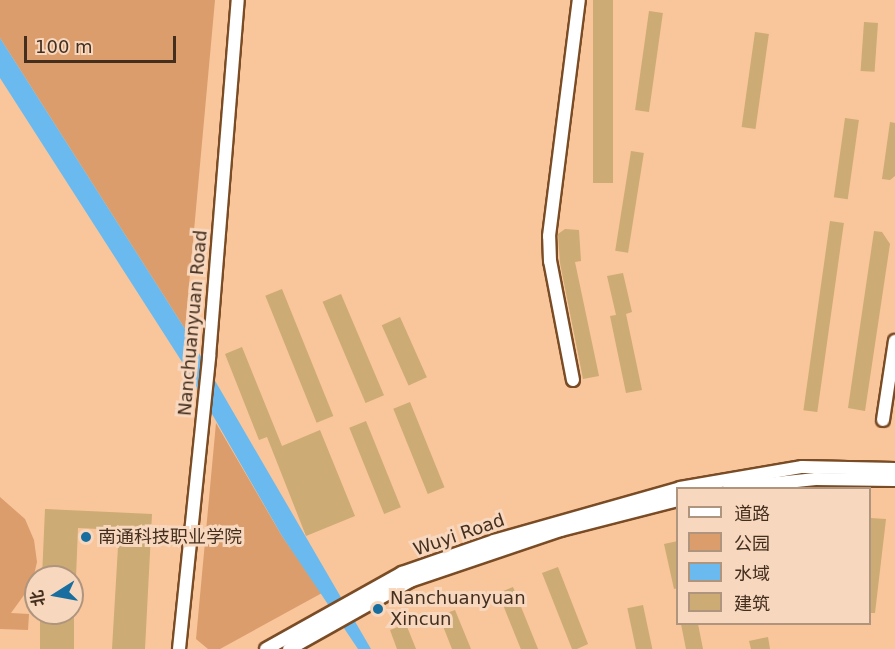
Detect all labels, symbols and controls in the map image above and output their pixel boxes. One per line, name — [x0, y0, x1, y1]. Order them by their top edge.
scale bar — [27, 24, 178, 62]
text: 100 m — [35, 36, 93, 57]
street label: Nanchuanyuan Road — [174, 229, 212, 417]
legend — [676, 487, 871, 625]
text: 道路 — [734, 503, 770, 524]
street label: Wuyi Road — [411, 509, 507, 561]
place label: 南通科技职业学院 — [98, 526, 242, 548]
marker: 南通科技职业学院 — [79, 530, 93, 544]
text: 公园 — [734, 533, 770, 554]
text: 水域 — [734, 563, 770, 584]
north arrow — [24, 565, 84, 625]
text: 北 — [27, 588, 49, 608]
place label: Nanchuanyuan Xincun — [390, 588, 526, 630]
text: 建筑 — [734, 593, 770, 614]
marker: Nanchuanyuan Xincun — [371, 602, 385, 616]

